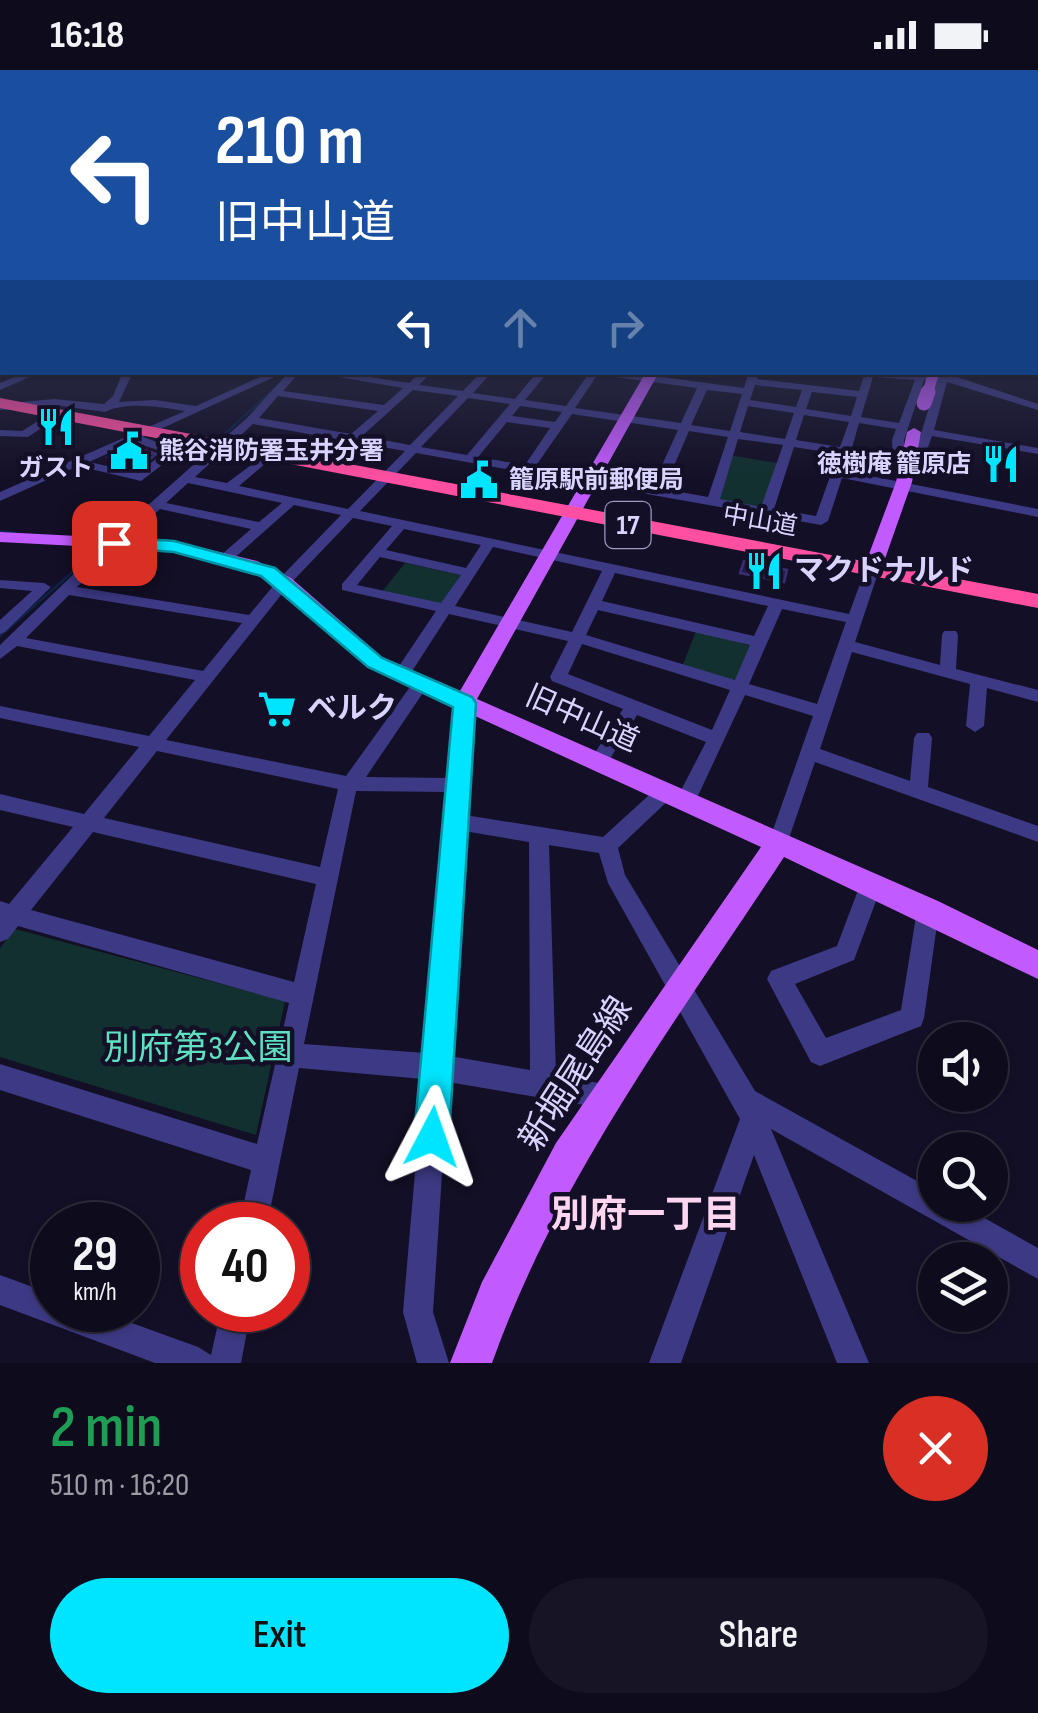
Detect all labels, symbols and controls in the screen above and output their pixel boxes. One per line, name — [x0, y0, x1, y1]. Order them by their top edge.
text: 16:18 — [50, 13, 124, 58]
text: 210 m — [215, 100, 364, 184]
icon: left — [50, 110, 180, 240]
text: 旧中山道 — [215, 196, 395, 251]
icon: left — [388, 300, 443, 355]
icon: ahead — [493, 300, 548, 355]
icon: right — [598, 300, 653, 355]
restaurant icon: ガスト — [35, 406, 77, 448]
public building icon: 熊谷消防署玉井分署 — [108, 430, 150, 472]
place label: 熊谷消防署玉井分署 — [159, 436, 384, 467]
restaurant icon: 徳樹庵 籠原店 — [980, 443, 1022, 485]
place label: 徳樹庵 籠原店 — [817, 449, 971, 480]
place label: ガスト — [18, 453, 94, 484]
public building icon: 籠原駅前郵便局 — [458, 459, 500, 501]
place label: 籠原駅前郵便局 — [509, 465, 684, 496]
street label: 中山道 — [720, 499, 800, 543]
pin — [72, 501, 157, 586]
road number: 17 — [606, 502, 650, 548]
icon: arrive — [87, 516, 142, 571]
restaurant icon: マクドナルド — [743, 550, 785, 592]
place label: マクドナルド — [794, 553, 974, 589]
street label: 旧中山道 — [520, 678, 644, 760]
supermarket icon: ベルク — [256, 688, 298, 730]
place label: ベルク — [307, 691, 397, 727]
street label: 新堀尾島線 — [510, 989, 642, 1159]
map controls — [918, 1022, 1008, 1332]
button: sound — [918, 1022, 1008, 1112]
park label: 別府第3公園 — [103, 1027, 293, 1070]
position arrow — [380, 1085, 484, 1189]
button: search — [918, 1132, 1008, 1222]
district label: 別府一丁目 — [551, 1193, 741, 1238]
speed limit sign: 40 — [180, 1202, 310, 1332]
text: 29 — [72, 1225, 118, 1285]
button: layers — [918, 1242, 1008, 1332]
text: km/h — [73, 1277, 117, 1308]
text: 2 min — [50, 1392, 162, 1464]
button: close — [883, 1396, 988, 1501]
text: 510 m · 16:20 — [50, 1466, 189, 1505]
button: Exit — [50, 1578, 509, 1693]
button: Share — [529, 1578, 988, 1693]

